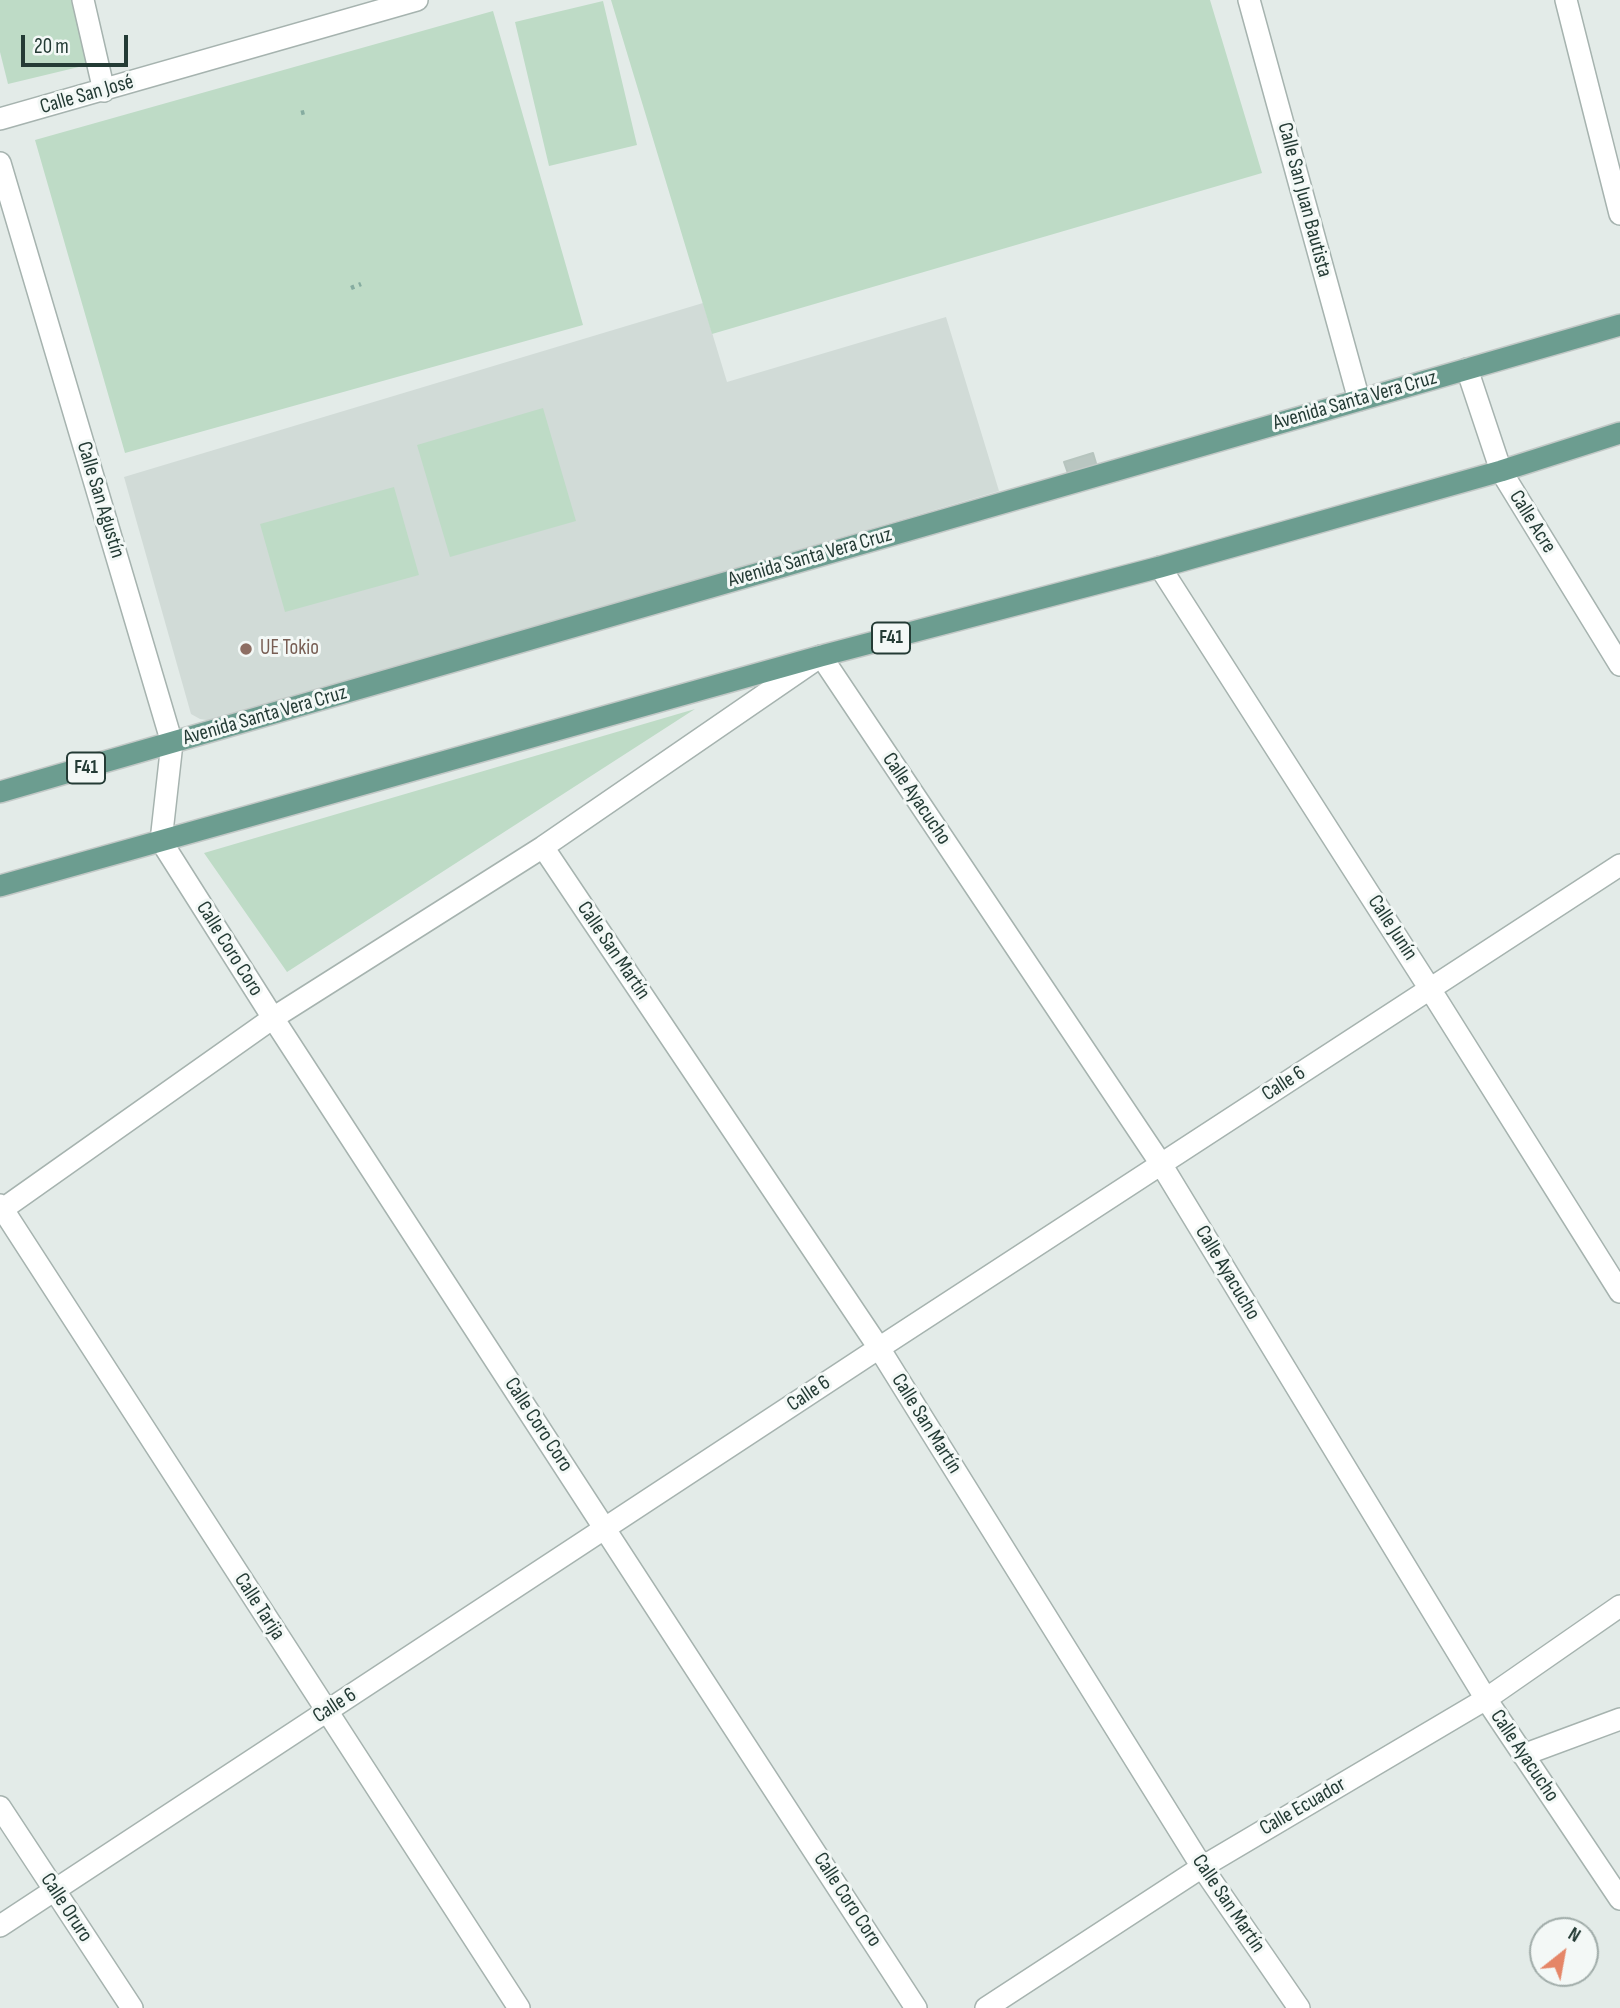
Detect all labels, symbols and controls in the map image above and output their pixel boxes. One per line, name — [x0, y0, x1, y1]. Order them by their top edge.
scale bar — [24, 21, 131, 65]
text: 20 m — [34, 34, 69, 59]
street label: Calle San José — [37, 70, 137, 120]
street label: Calle San Juan Bautista — [1271, 120, 1337, 280]
street label: Avenida Santa Vera Cruz — [1270, 366, 1440, 436]
street label: Calle San Agustín — [70, 439, 130, 561]
street label: Calle Acre — [1503, 486, 1561, 558]
street label: Avenida Santa Vera Cruz — [725, 523, 895, 593]
road number: F41 — [872, 622, 910, 653]
place label: UE Tokio — [260, 636, 319, 662]
marker: UE Tokio — [238, 641, 254, 657]
street label: Avenida Santa Vera Cruz — [180, 681, 350, 751]
street label: Calle Ayacucho — [876, 748, 956, 850]
road number: F41 — [67, 752, 105, 783]
street label: Calle Junín — [1362, 891, 1422, 965]
street label: Calle Coro Coro — [190, 897, 268, 1001]
street label: Calle San Martín — [571, 897, 655, 1005]
street label: Calle 6 — [1258, 1061, 1310, 1107]
street label: Calle Ayacucho — [1189, 1221, 1265, 1325]
street label: Calle San Martín — [885, 1369, 967, 1479]
street label: Calle 6 — [783, 1370, 835, 1418]
street label: Calle Coro Coro — [498, 1373, 578, 1477]
street label: Calle Tarija — [228, 1569, 290, 1645]
street label: Calle 6 — [309, 1683, 361, 1729]
street label: Calle Ayacucho — [1484, 1705, 1564, 1807]
street label: Calle Ecuador — [1256, 1772, 1350, 1842]
street label: Calle Coro Coro — [807, 1848, 887, 1952]
street label: Calle San Martín — [1186, 1850, 1270, 1958]
street label: Calle Oruro — [34, 1869, 98, 1947]
north arrow — [1529, 1917, 1599, 1987]
text: N — [1564, 1923, 1584, 1948]

